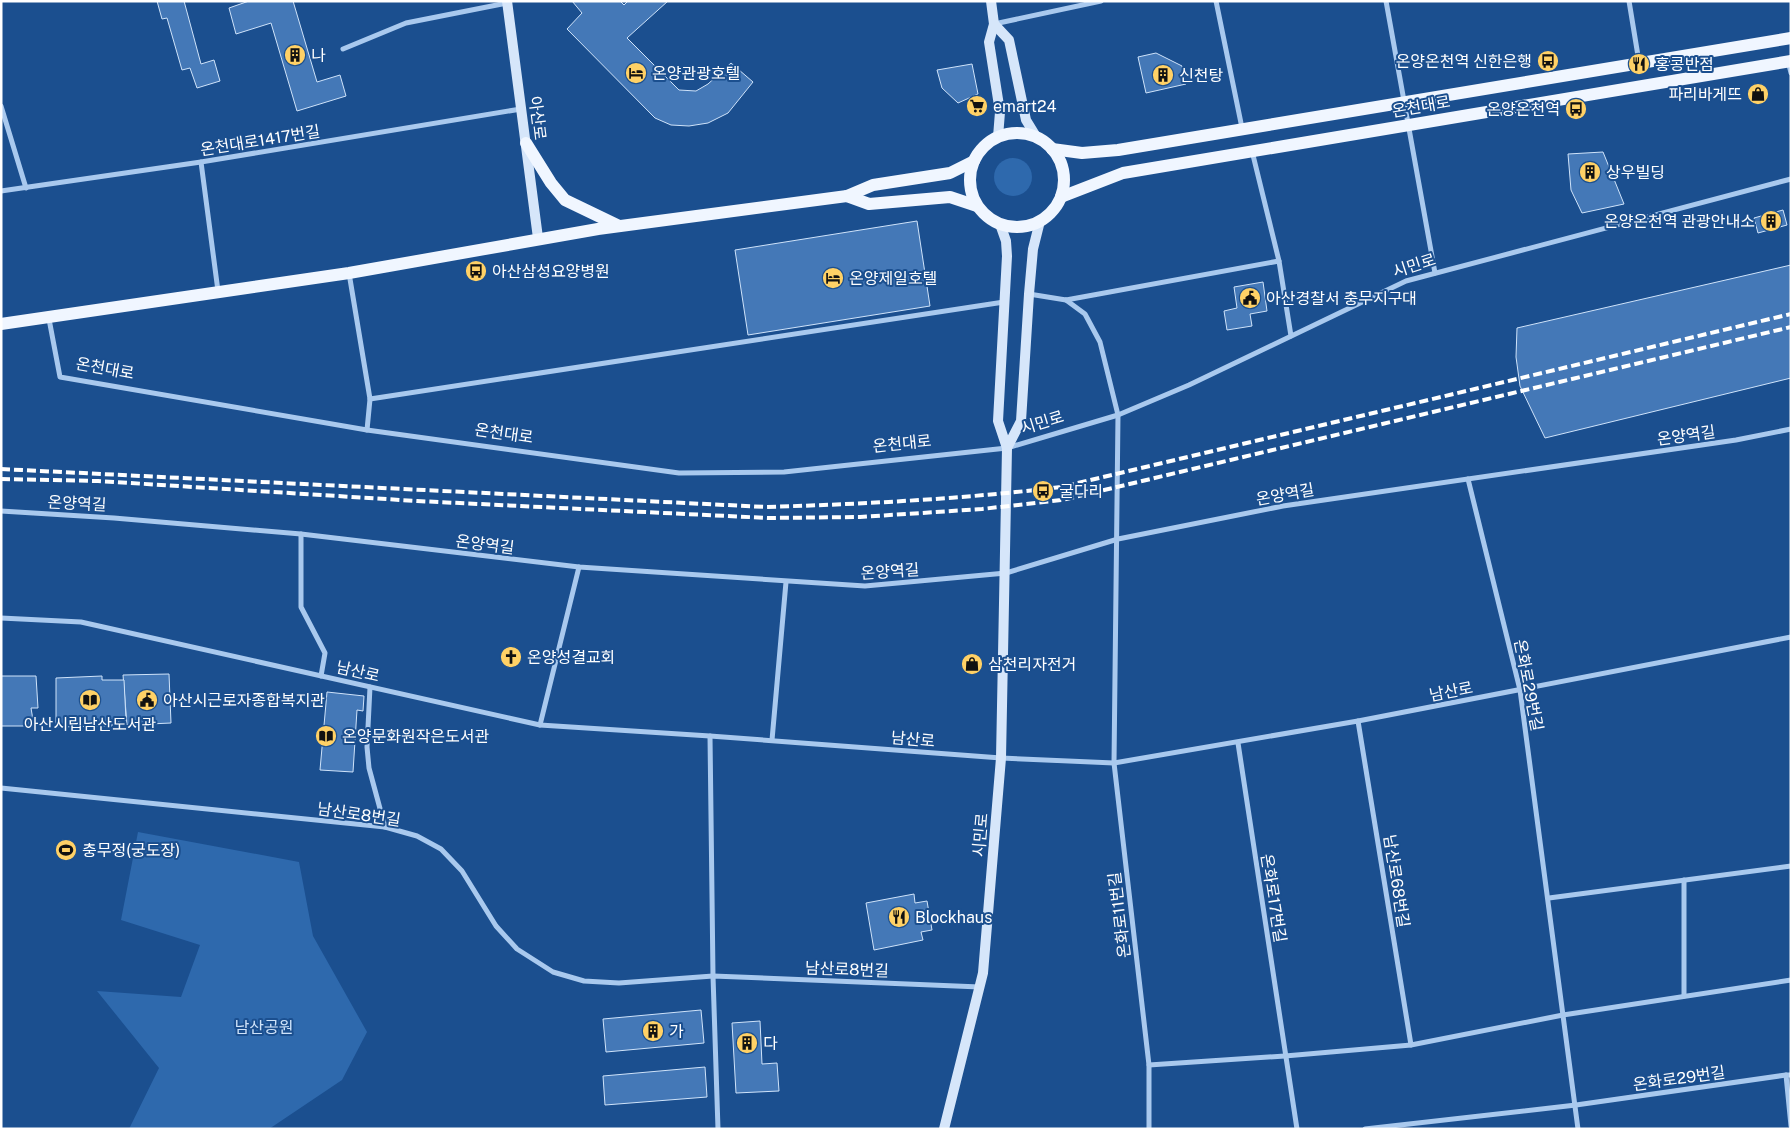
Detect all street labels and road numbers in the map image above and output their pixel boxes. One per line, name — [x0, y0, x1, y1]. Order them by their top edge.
street label: 온천대로 — [1390, 92, 1452, 121]
street label: 아산로 — [525, 95, 550, 141]
street label: 온천대로1417번길 — [199, 122, 321, 159]
street label: 시민로 — [1390, 250, 1438, 281]
street label: 온천대로 — [74, 354, 136, 383]
street label: 시민로 — [1018, 407, 1066, 438]
street label: 온천대로 — [473, 420, 535, 447]
street label: 온양역길 — [1656, 422, 1717, 449]
street label: 온천대로 — [872, 431, 933, 456]
street label: 온양역길 — [1254, 480, 1316, 509]
street label: 온양역길 — [47, 492, 107, 515]
street label: 온양역길 — [455, 531, 515, 558]
street label: 온양역길 — [860, 560, 920, 583]
street label: 온화로29번길 — [1510, 638, 1547, 733]
street label: 남산로 — [334, 657, 382, 686]
street label: 남산로 — [1428, 678, 1475, 705]
street label: 남산로 — [890, 728, 936, 751]
street label: 남산로8번길 — [316, 799, 402, 830]
street label: 시민로 — [969, 812, 992, 858]
street label: 남산로68번길 — [1380, 833, 1413, 929]
street label: 온화로17번길 — [1257, 852, 1290, 944]
street label: 온화로11번길 — [1105, 871, 1134, 959]
street label: 남산로8번길 — [805, 959, 889, 980]
street label: 온화로29번길 — [1632, 1063, 1727, 1094]

